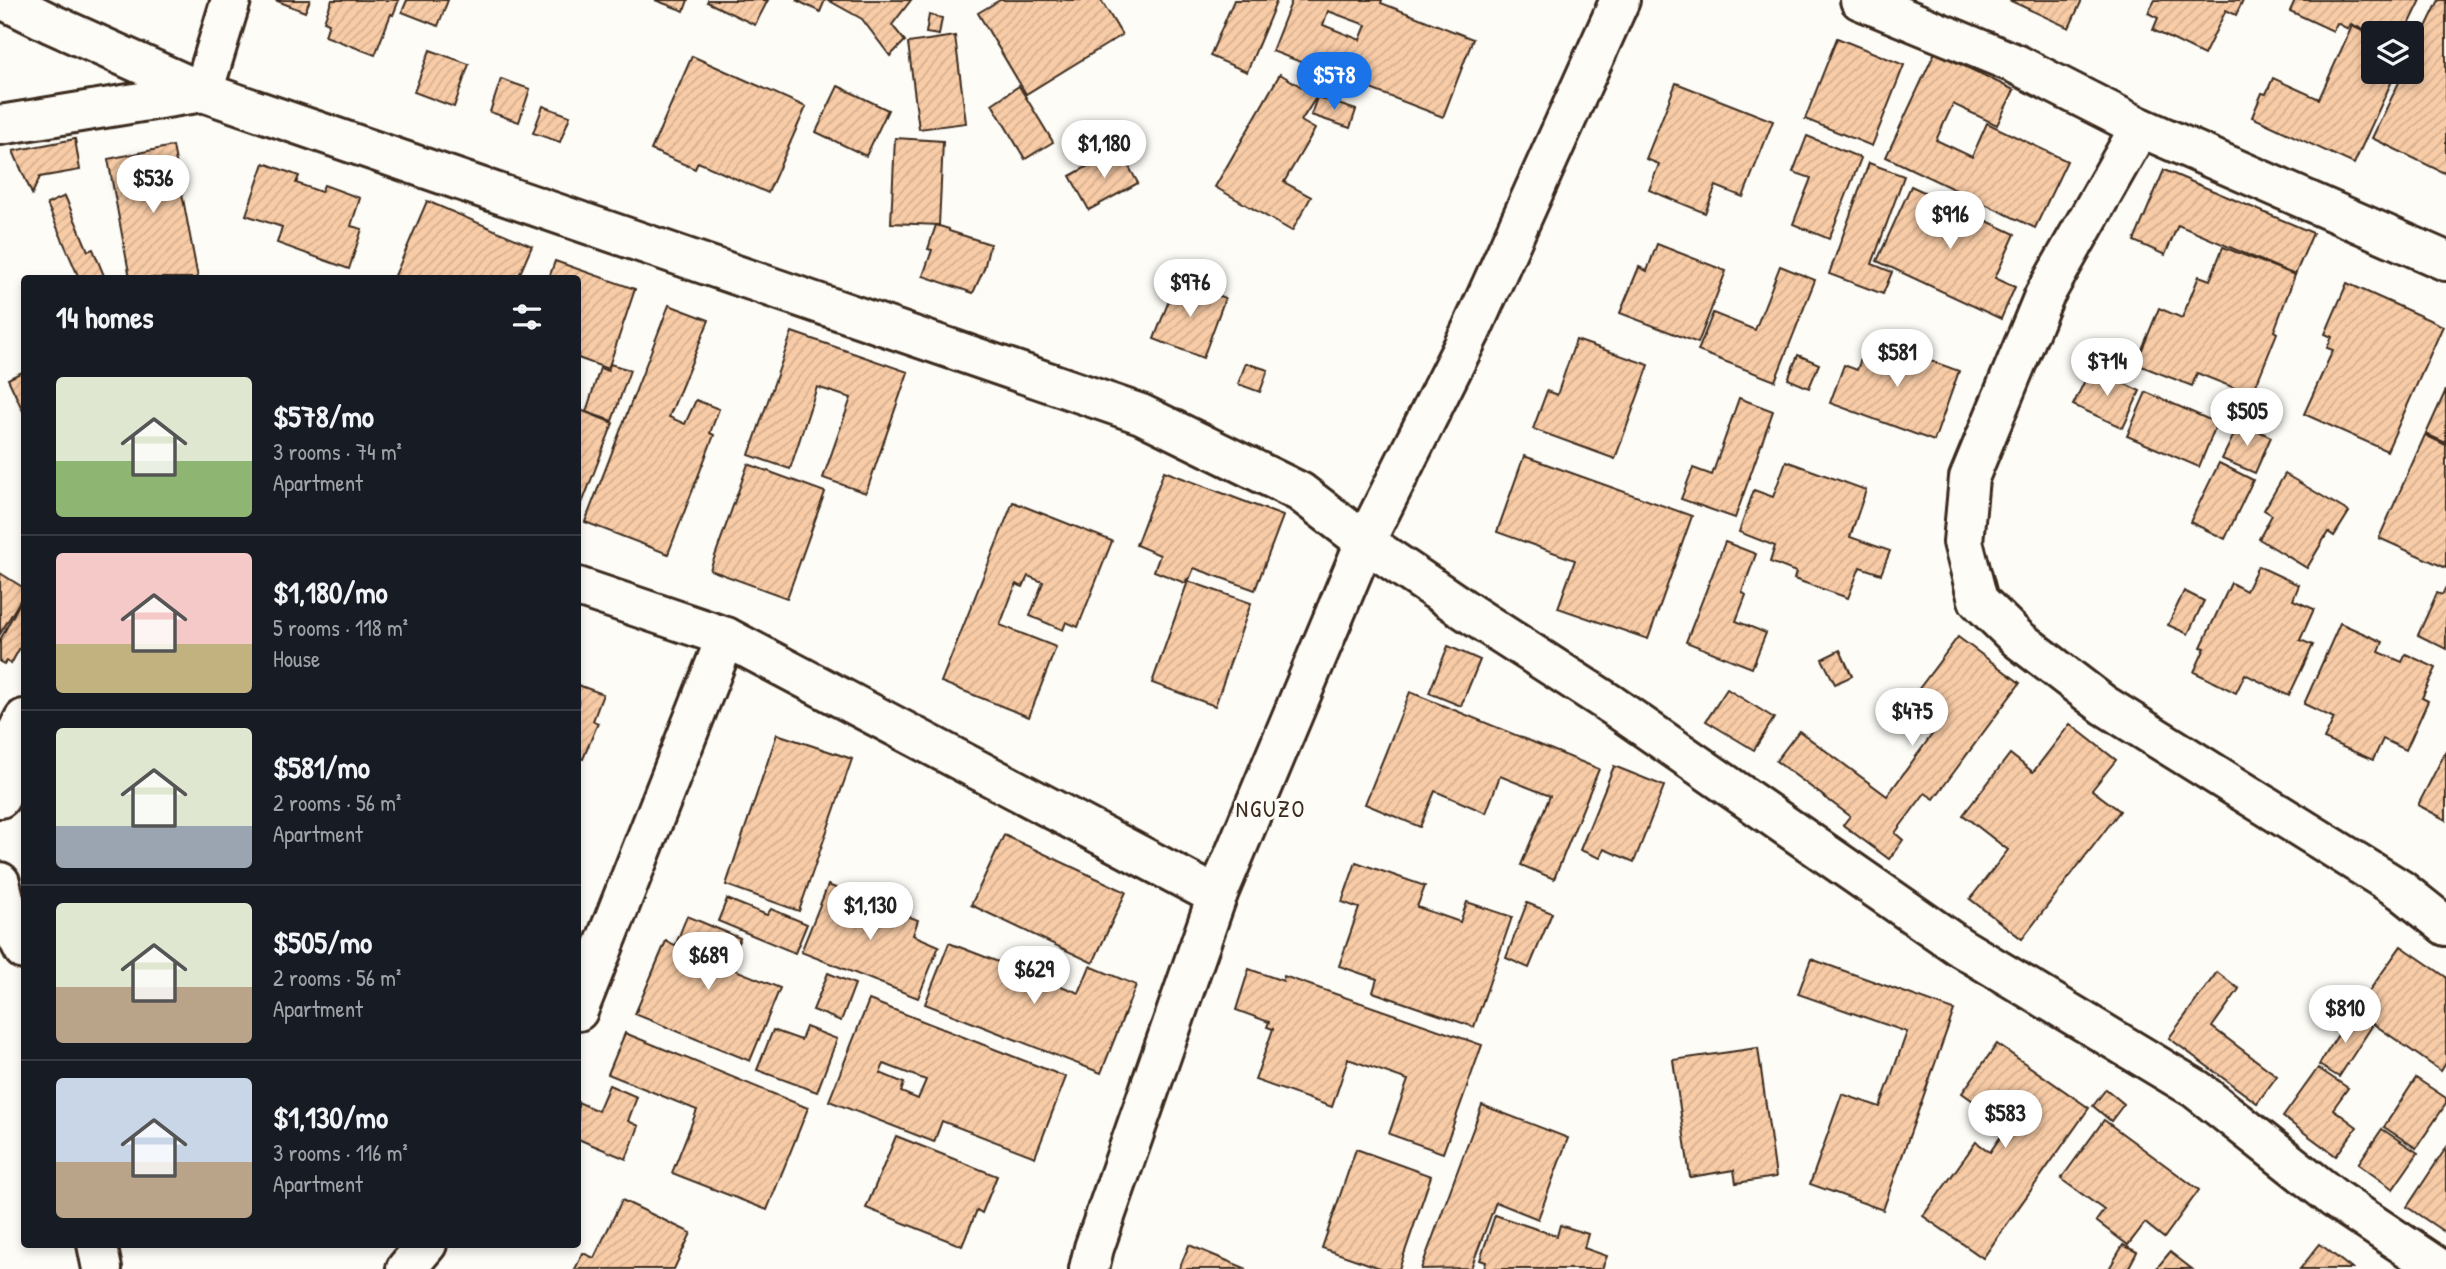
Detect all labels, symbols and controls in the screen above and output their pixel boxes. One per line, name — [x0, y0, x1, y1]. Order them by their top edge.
map controls — [2361, 21, 2424, 84]
button: layers — [2361, 21, 2424, 84]
pin: $578 — [1293, 52, 1375, 112]
text: $578 — [1313, 59, 1355, 90]
pin: $1,180 — [1047, 120, 1161, 180]
text: $1,180 — [1077, 127, 1131, 158]
pin: $536 — [112, 156, 194, 215]
text: $536 — [133, 162, 173, 193]
pin: $916 — [1909, 191, 1991, 251]
text: $916 — [1931, 198, 1969, 229]
pin: $976 — [1149, 260, 1231, 319]
text: $976 — [1170, 266, 1210, 297]
text: 14 homes — [56, 297, 154, 337]
icon: filters — [508, 298, 546, 336]
pin: $581 — [1856, 330, 1938, 389]
text: $581 — [1877, 336, 1917, 367]
pin: $714 — [2066, 338, 2148, 398]
text: $714 — [2087, 345, 2127, 376]
pin: $505 — [2206, 388, 2288, 448]
text: $505 — [2226, 395, 2268, 426]
text: $578/mo — [273, 396, 374, 436]
icon: home — [112, 405, 196, 489]
text: 3 rooms · 74 m² — [273, 436, 402, 467]
text: Apartment — [273, 467, 363, 498]
text: $1,180/mo — [273, 572, 388, 612]
icon: home — [112, 581, 196, 665]
text: 5 rooms · 118 m² — [273, 612, 408, 643]
text: House — [273, 643, 320, 674]
pin: $475 — [1871, 688, 1953, 748]
text: $475 — [1891, 695, 1933, 726]
text: $581/mo — [273, 747, 370, 787]
icon: home — [112, 756, 196, 840]
text: 2 rooms · 56 m² — [273, 787, 401, 818]
district label: NGUZO — [1236, 793, 1306, 824]
text: Apartment — [273, 818, 363, 849]
pin: $1,130 — [813, 883, 927, 942]
text: $1,130 — [843, 889, 897, 920]
text: $505/mo — [273, 922, 372, 962]
icon: home — [112, 931, 196, 1015]
pin: $689 — [667, 932, 749, 992]
text: $689 — [688, 939, 728, 970]
pin: $629 — [993, 946, 1075, 1006]
text: $629 — [1014, 953, 1054, 984]
text: 2 rooms · 56 m² — [273, 962, 401, 993]
pin: $810 — [2304, 986, 2386, 1045]
text: $810 — [2325, 992, 2365, 1023]
text: Apartment — [273, 993, 363, 1024]
pin: $583 — [1964, 1090, 2046, 1150]
text: $1,130/mo — [273, 1097, 388, 1137]
text: $583 — [1984, 1097, 2026, 1128]
icon: home — [112, 1106, 196, 1190]
text: 3 rooms · 116 m² — [273, 1137, 408, 1168]
text: Apartment — [273, 1168, 363, 1199]

